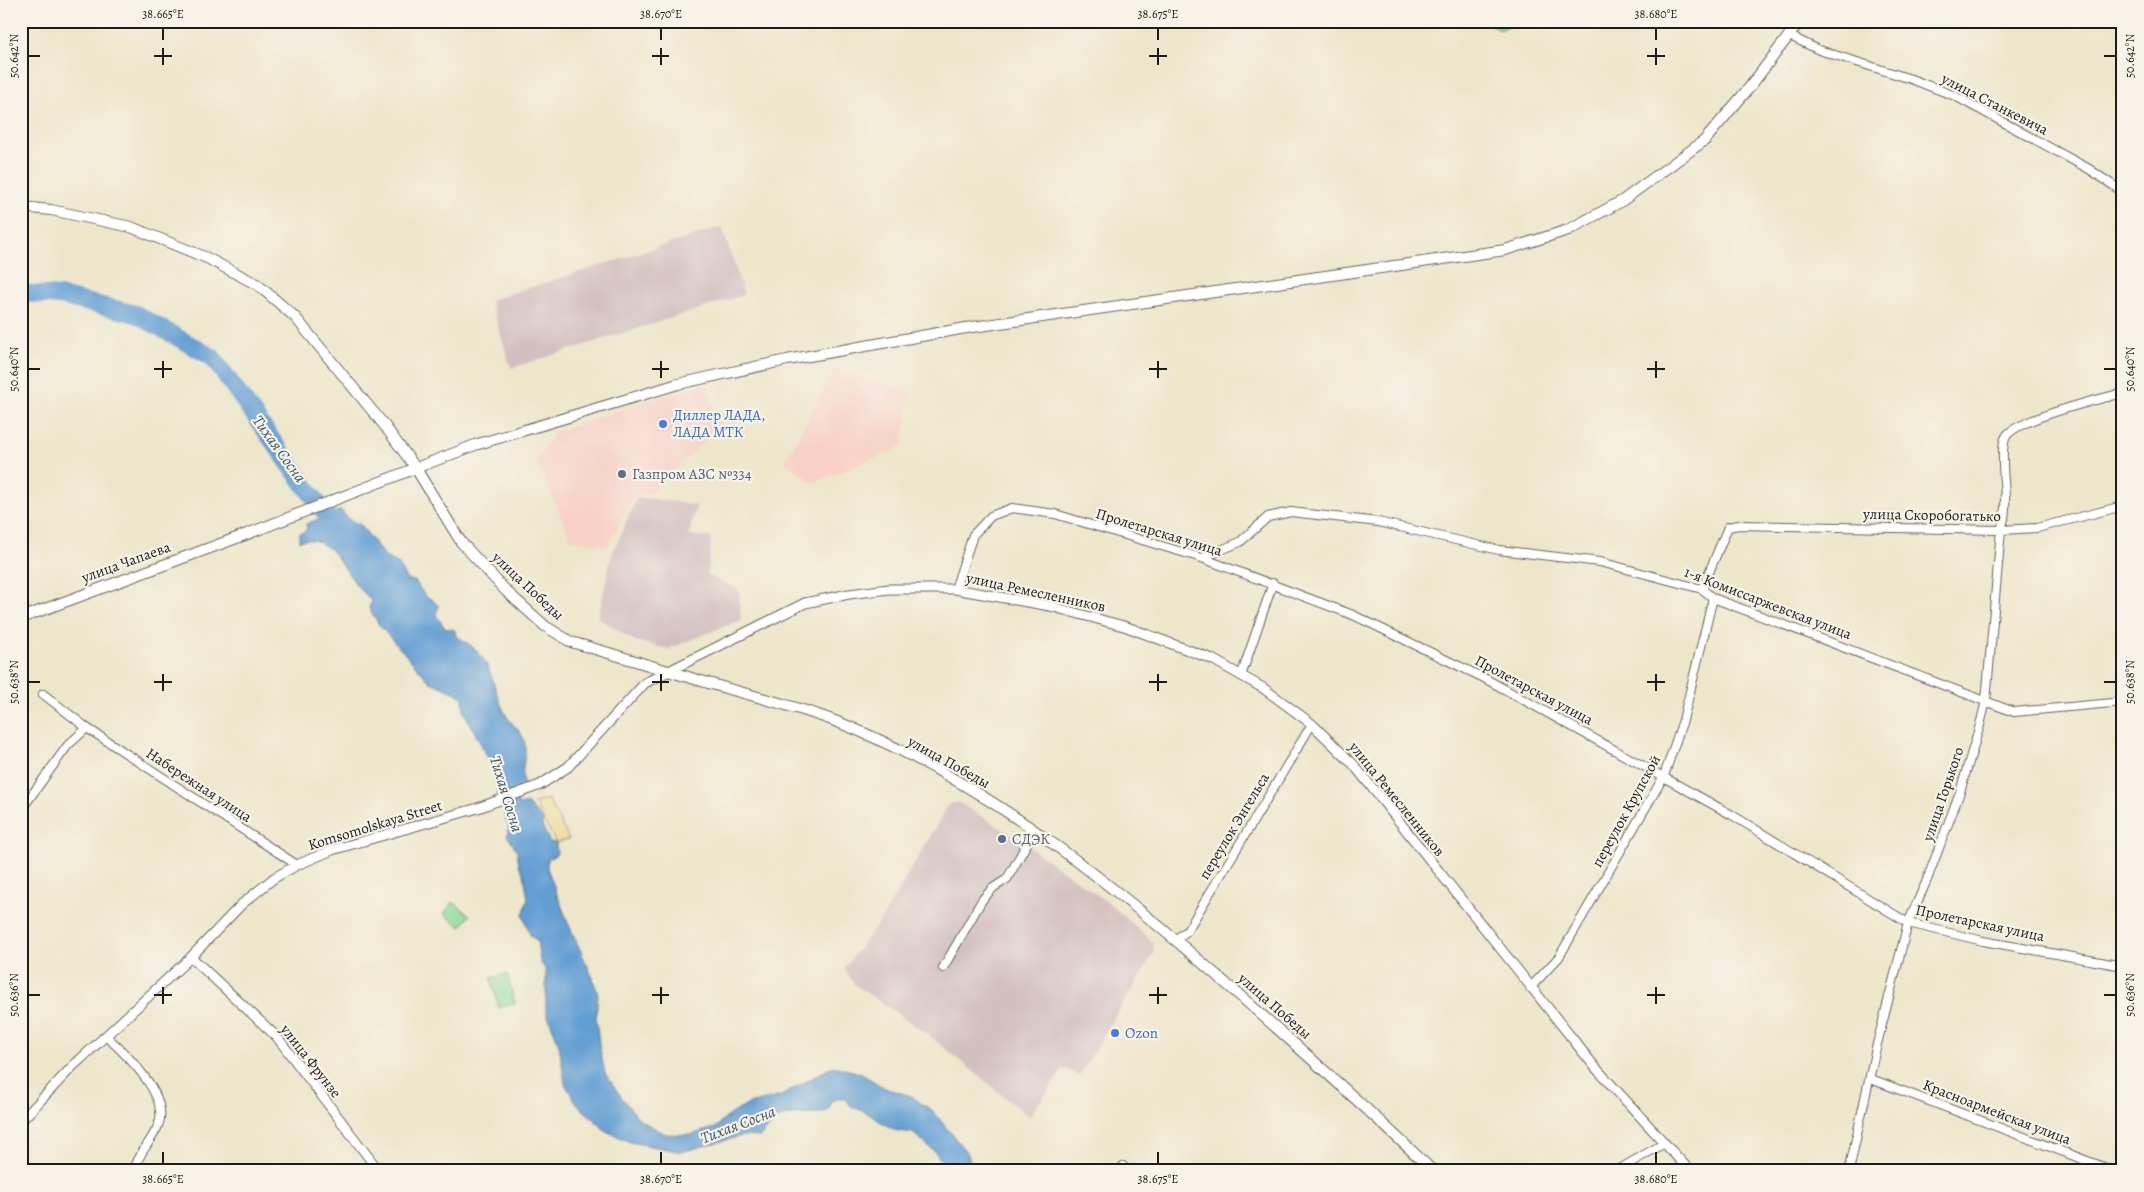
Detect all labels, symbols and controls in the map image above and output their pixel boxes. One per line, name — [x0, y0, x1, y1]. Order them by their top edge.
text: 38.665°E — [142, 6, 184, 22]
text: 38.670°E — [640, 6, 682, 22]
text: 38.675°E — [1138, 6, 1178, 22]
text: 38.680°E — [1635, 6, 1677, 22]
text: 50.642°N — [6, 34, 22, 78]
text: 50.642°N — [2122, 34, 2138, 78]
street label: улица Станкевича — [1937, 68, 2052, 140]
text: 50.640°N — [6, 346, 22, 391]
text: 50.640°N — [2122, 346, 2138, 391]
place label: Диллер ЛАДА, ЛАДА МТК — [673, 405, 765, 442]
water label: Тихая Сосна — [247, 411, 311, 487]
marker: Диллер ЛАДА, ЛАДА МТК — [657, 418, 669, 430]
place label: Газпром АЗС №334 — [632, 464, 752, 484]
marker: Газпром АЗС №334 — [616, 468, 628, 480]
street label: Пролетарская улица — [1093, 503, 1225, 561]
street label: улица Скоробогатько — [1862, 504, 2001, 526]
street label: улица Чапаева — [78, 537, 173, 588]
street label: улица Победы — [487, 547, 568, 624]
street label: 1-я Комиссаржевская улица — [1681, 562, 1855, 644]
street label: улица Ремесленников — [964, 567, 1107, 617]
street label: Пролетарская улица — [1471, 650, 1597, 730]
text: 50.638°N — [6, 660, 22, 704]
text: 50.638°N — [2122, 660, 2138, 704]
street label: улица Победы — [903, 731, 994, 793]
street label: улица Ремесленников — [1344, 737, 1449, 860]
street label: Набережная улица — [142, 743, 256, 827]
street label: улица Горького — [1917, 744, 1969, 845]
street label: переулок Крупской — [1587, 751, 1665, 871]
water label: Тихая Сосна — [484, 753, 528, 835]
street label: переулок Энгельса — [1194, 769, 1274, 883]
street label: Komsomolskaya Street — [306, 795, 445, 855]
place label: СДЭК — [1012, 829, 1050, 849]
marker: СДЭК — [996, 833, 1008, 845]
street label: Пролетарская улица — [1914, 900, 2046, 946]
street label: улица Победы — [1233, 968, 1316, 1043]
text: 50.636°N — [6, 973, 22, 1017]
text: 50.636°N — [2122, 973, 2138, 1017]
street label: улица Фрунзе — [275, 1019, 346, 1102]
place label: Ozon — [1125, 1023, 1158, 1043]
marker: Ozon — [1109, 1027, 1121, 1039]
street label: Красноармейская улица — [1920, 1075, 2074, 1149]
water label: Тихая Сосна — [697, 1101, 779, 1149]
text: 38.665°E — [142, 1171, 184, 1187]
text: 38.670°E — [640, 1171, 682, 1187]
text: 38.675°E — [1138, 1171, 1178, 1187]
text: 38.680°E — [1635, 1171, 1677, 1187]

